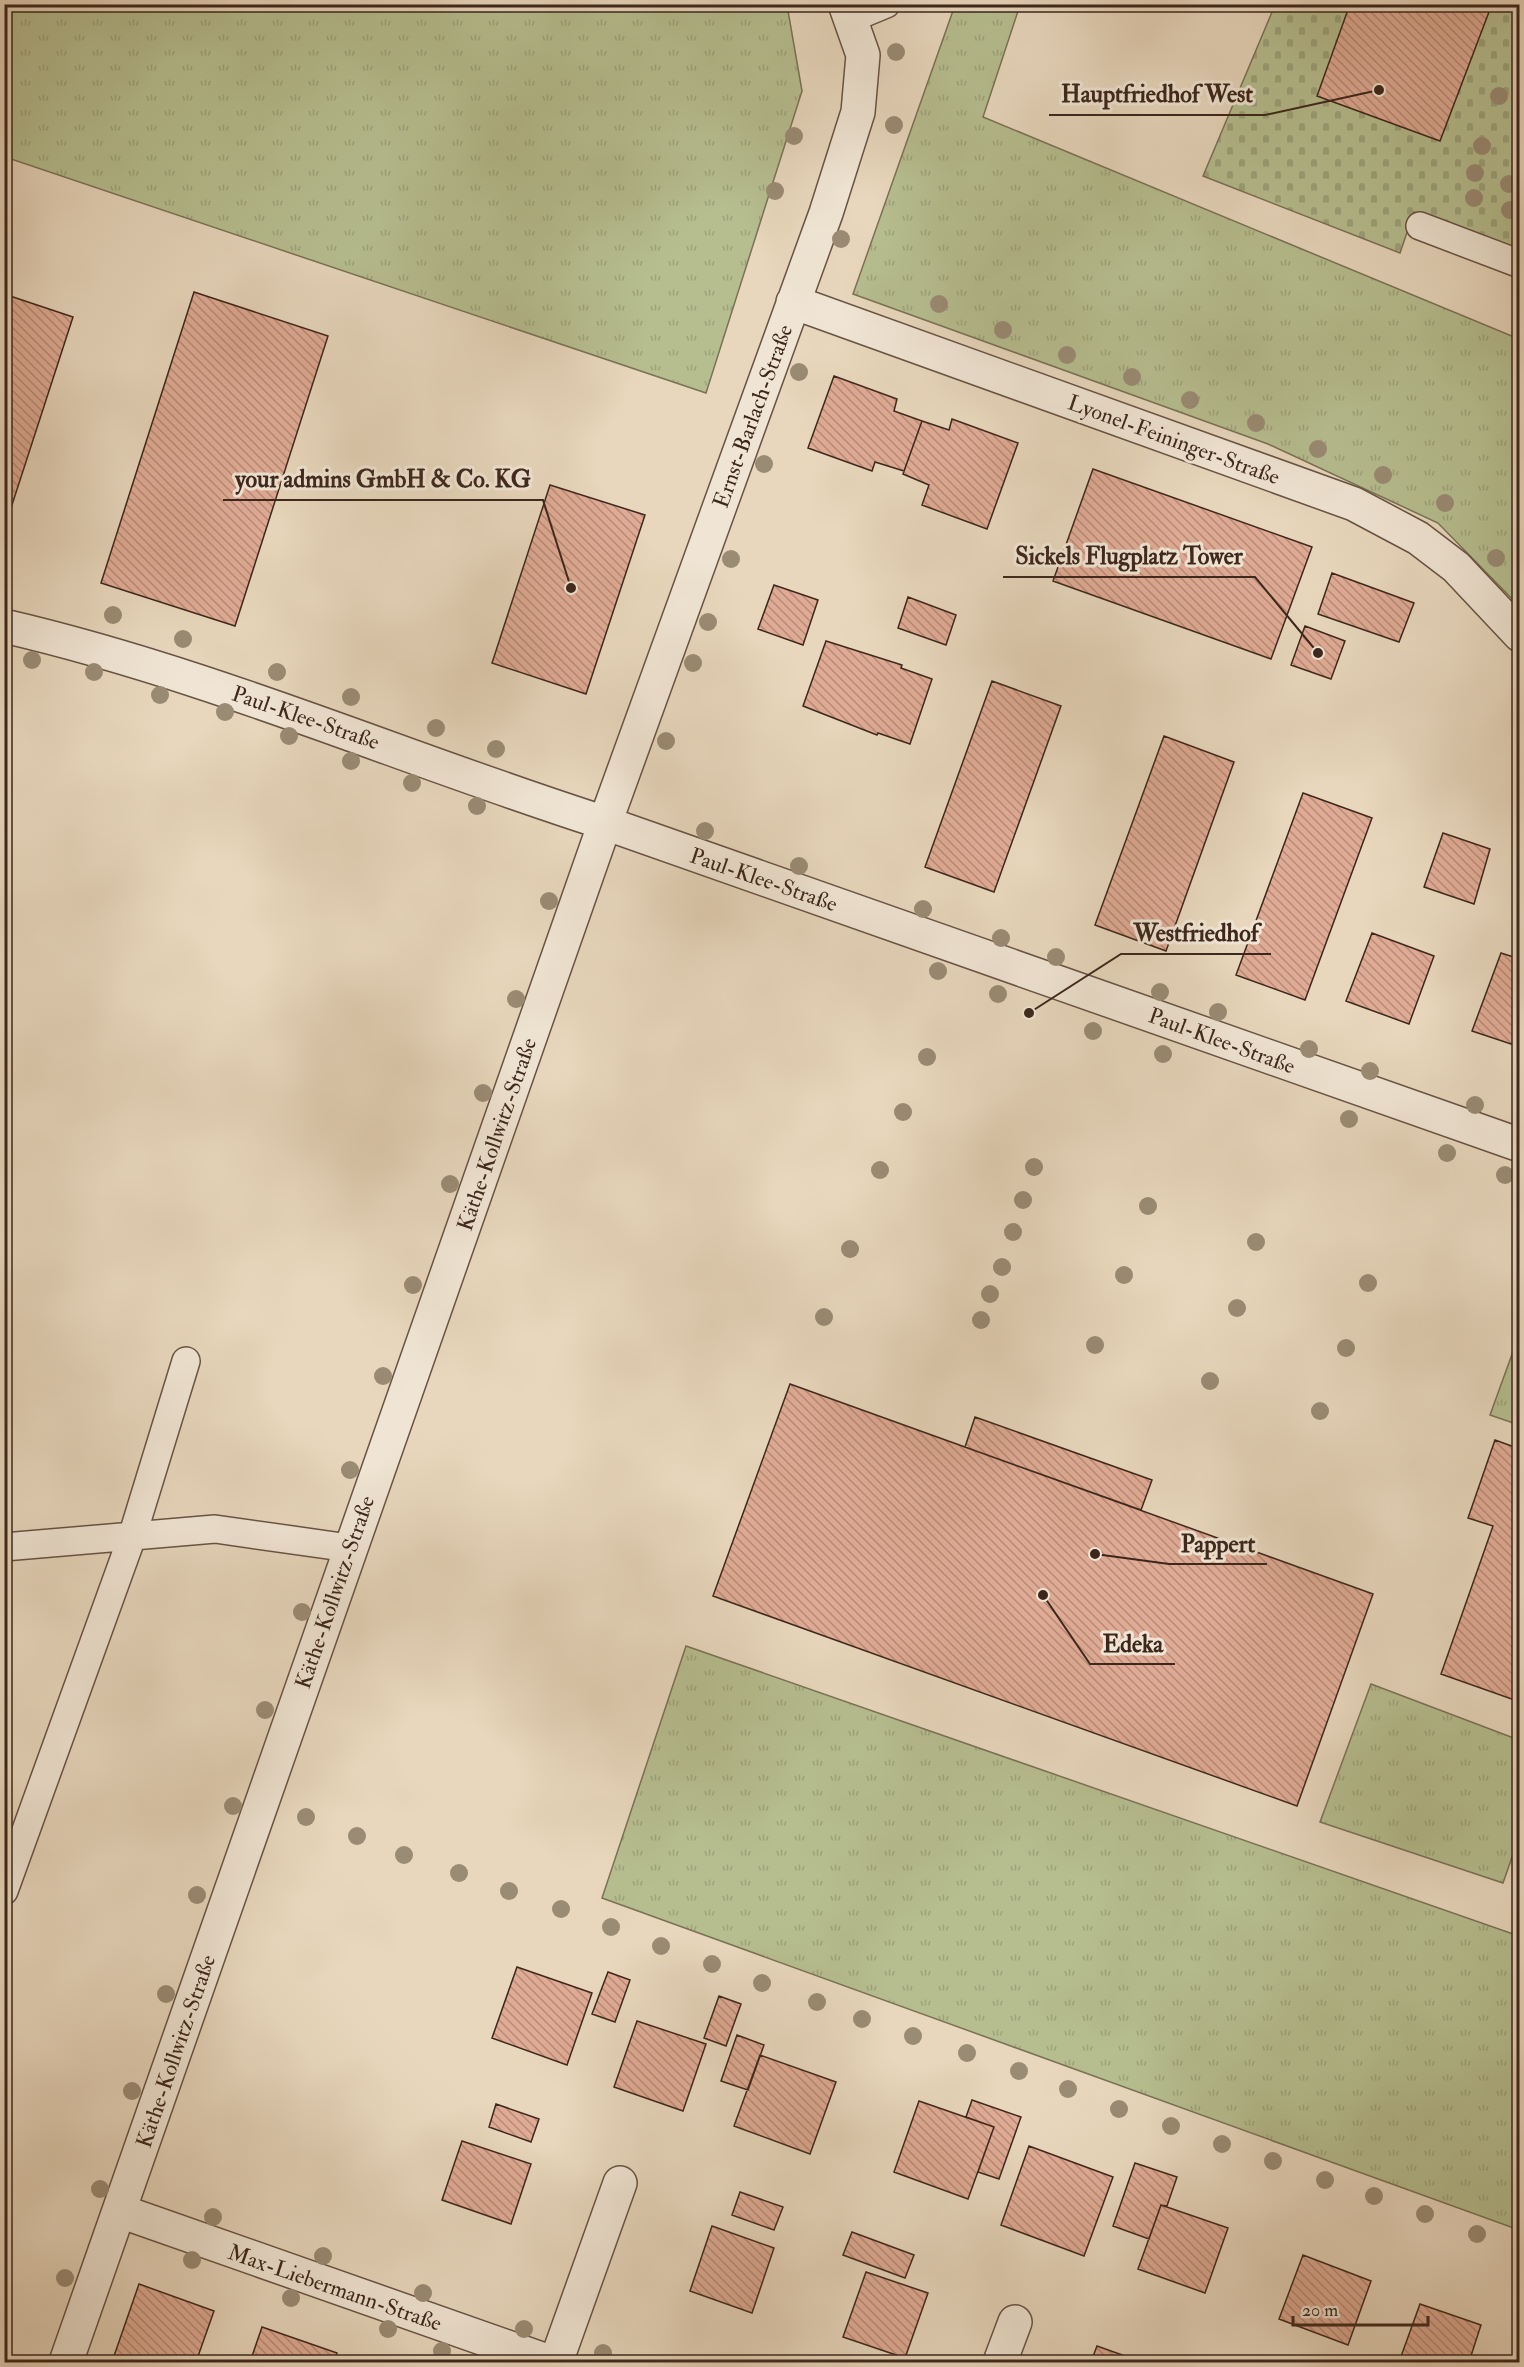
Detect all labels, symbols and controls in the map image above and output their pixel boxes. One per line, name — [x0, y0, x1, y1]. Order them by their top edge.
callout: Hauptfriedhof West — [1049, 73, 1265, 115]
text: Hauptfriedhof West — [1061, 79, 1253, 110]
street label: Ernst-Barlach-Straße — [707, 321, 799, 512]
street label: Lyonel-Feininger-Straße — [1064, 389, 1283, 491]
callout: your admins GmbH & Co. KG — [223, 458, 543, 500]
text: your admins GmbH & Co. KG — [234, 464, 531, 495]
callout: Sickels Flugplatz Tower — [1003, 535, 1255, 577]
text: Sickels Flugplatz Tower — [1015, 541, 1244, 572]
street label: Paul-Klee-Straße — [228, 680, 383, 756]
street label: Paul-Klee-Straße — [686, 842, 841, 918]
callout: Westfriedhof — [1121, 912, 1271, 954]
text: Westfriedhof — [1132, 918, 1263, 949]
street label: Paul-Klee-Straße — [1145, 1001, 1299, 1080]
street label: Käthe-Kollwitz-Straße — [451, 1034, 543, 1234]
street label: Käthe-Kollwitz-Straße — [289, 1492, 381, 1692]
callout: Pappert — [1169, 1522, 1267, 1564]
text: Pappert — [1181, 1529, 1255, 1560]
callout: Edeka — [1090, 1622, 1175, 1664]
text: Edeka — [1103, 1629, 1164, 1660]
street label: Käthe-Kollwitz-Straße — [130, 1951, 222, 2151]
street label: Max-Liebermann-Straße — [224, 2238, 445, 2338]
scale bar — [1293, 2289, 1428, 2327]
text: 20 m — [1302, 2299, 1338, 2322]

